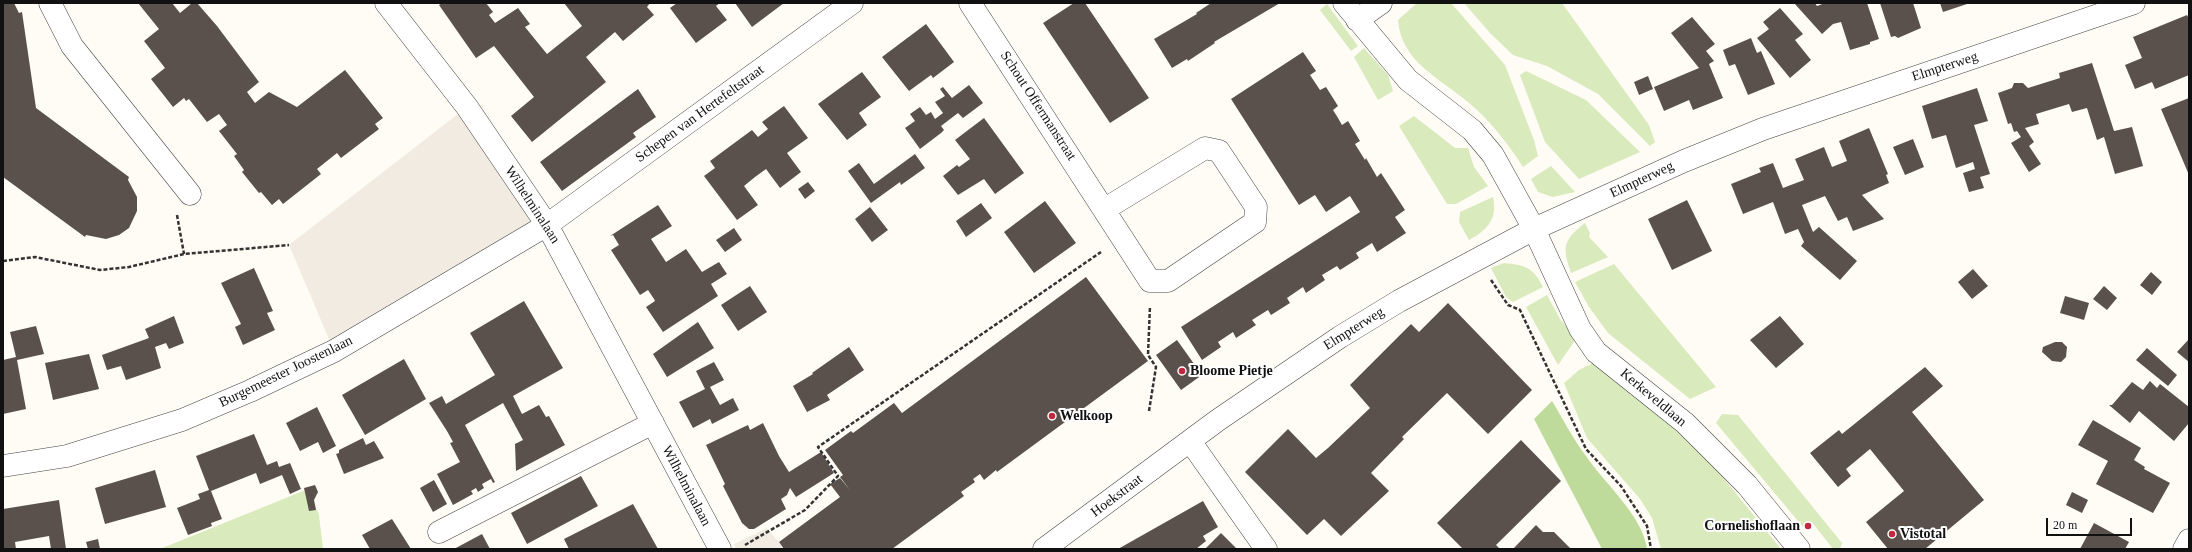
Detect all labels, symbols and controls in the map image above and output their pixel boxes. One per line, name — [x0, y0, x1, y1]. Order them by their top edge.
street label: Schout Offermanstraat — [996, 48, 1080, 164]
street label: Elmpterweg — [1910, 48, 1980, 86]
street label: Schepen van Hertefeltstraat — [632, 62, 768, 166]
street label: Elmpterweg — [1607, 158, 1677, 202]
street label: Wilhelminalaan — [501, 163, 563, 247]
street label: Elmpterweg — [1321, 304, 1387, 354]
street label: Burgemeester Joostenlaan — [217, 332, 355, 412]
place label: Bloome Pietje — [1190, 363, 1273, 379]
street label: Kerkeveldlaan — [1616, 365, 1690, 431]
marker: Bloome Pietje — [1177, 366, 1187, 376]
place label: Welkoop — [1060, 408, 1113, 424]
marker: Welkoop — [1047, 411, 1057, 421]
street label: Wilhelminalaan — [658, 443, 714, 529]
street label: Hoekstraat — [1088, 471, 1146, 521]
scale bar — [2048, 510, 2134, 536]
place label: Cornelishoflaan — [1704, 518, 1800, 534]
text: 20 m — [2053, 518, 2077, 532]
marker: Cornelishoflaan — [1803, 521, 1813, 531]
place label: Vistotal — [1900, 526, 1946, 542]
marker: Vistotal — [1887, 529, 1897, 539]

